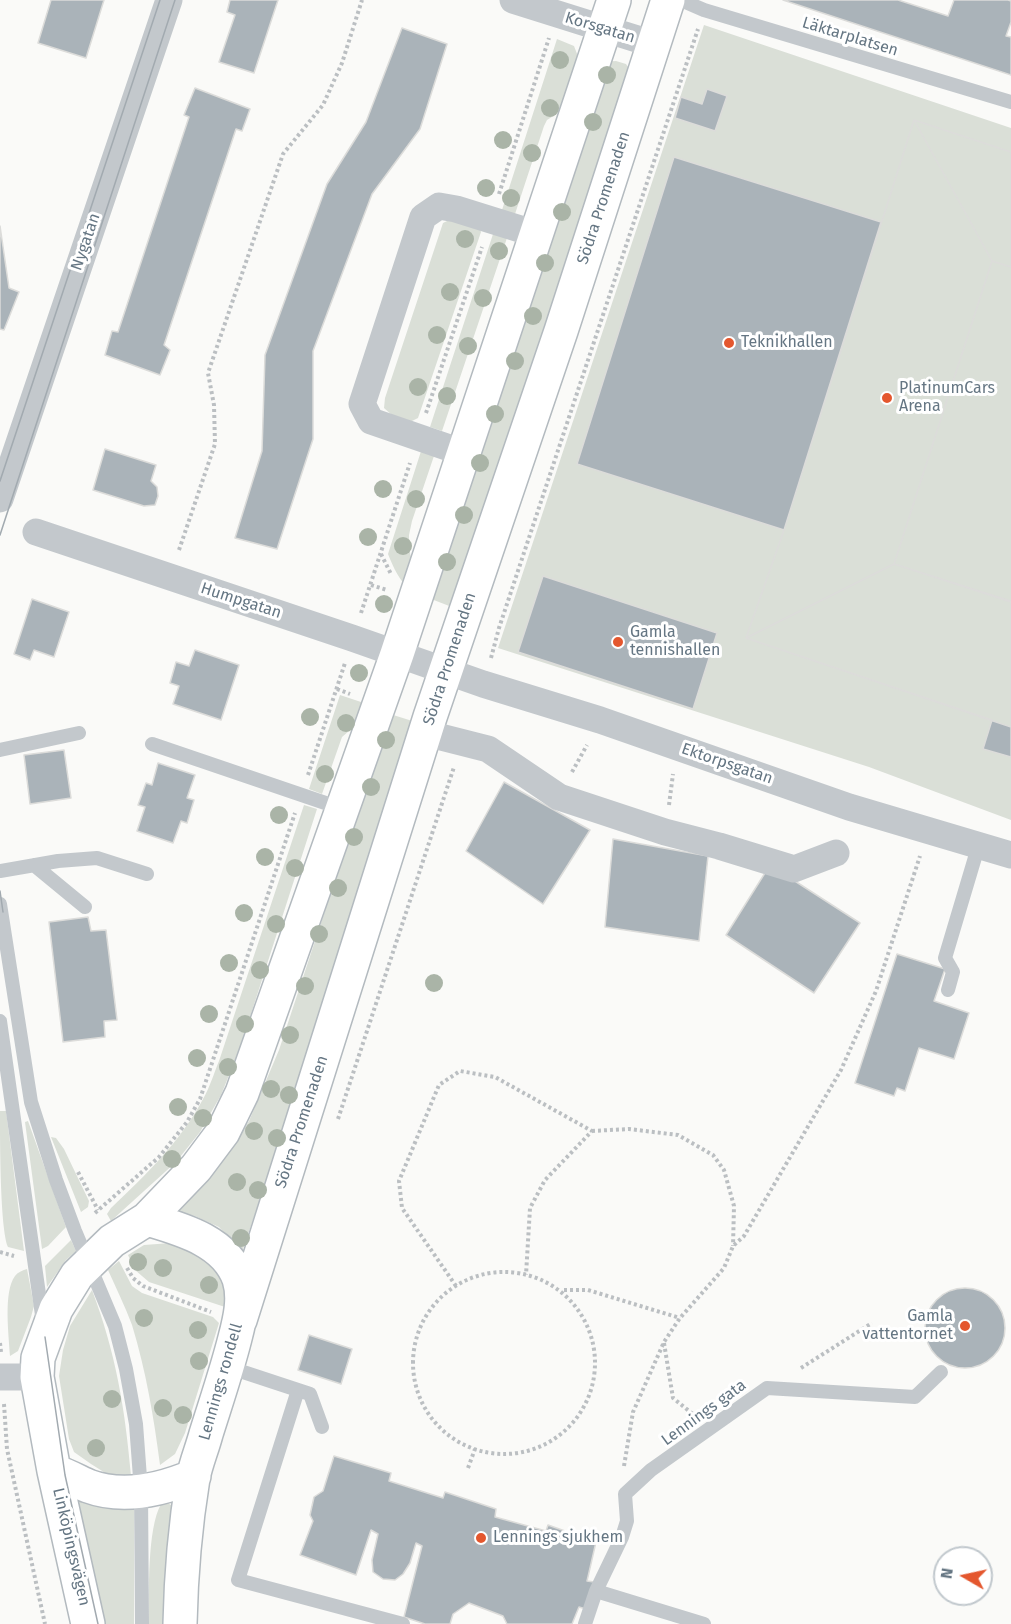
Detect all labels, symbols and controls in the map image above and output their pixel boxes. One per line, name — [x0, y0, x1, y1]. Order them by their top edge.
street label: Korsgatan — [563, 8, 637, 48]
street label: Läktarplatsen — [800, 13, 900, 61]
street label: Södra Promenaden — [573, 129, 635, 267]
street label: Nygatan — [67, 211, 105, 273]
place label: Teknikhallen — [741, 333, 833, 353]
marker: Teknikhallen — [722, 336, 736, 350]
place label: PlatinumCars Arena — [899, 379, 995, 417]
marker: PlatinumCars Arena — [880, 391, 894, 405]
street label: Humpgatan — [198, 579, 284, 623]
street label: Södra Promenaden — [419, 590, 481, 728]
place label: Gamla tennishallen — [630, 623, 720, 661]
marker: Gamla tennishallen — [611, 635, 625, 649]
street label: Ektorpsgatan — [679, 739, 775, 789]
street label: Södra Promenaden — [271, 1053, 333, 1191]
place label: Gamla vattentornet — [862, 1307, 953, 1345]
marker: Gamla vattentornet — [958, 1319, 972, 1333]
street label: Lennings rondell — [195, 1321, 247, 1443]
street label: Lennings gata — [658, 1376, 750, 1450]
street label: Linköpingsvägen — [48, 1486, 94, 1608]
place label: Lennings sjukhem — [493, 1528, 623, 1548]
marker: Lennings sjukhem — [474, 1531, 488, 1545]
north arrow — [933, 1546, 993, 1606]
text: N — [936, 1567, 957, 1580]

